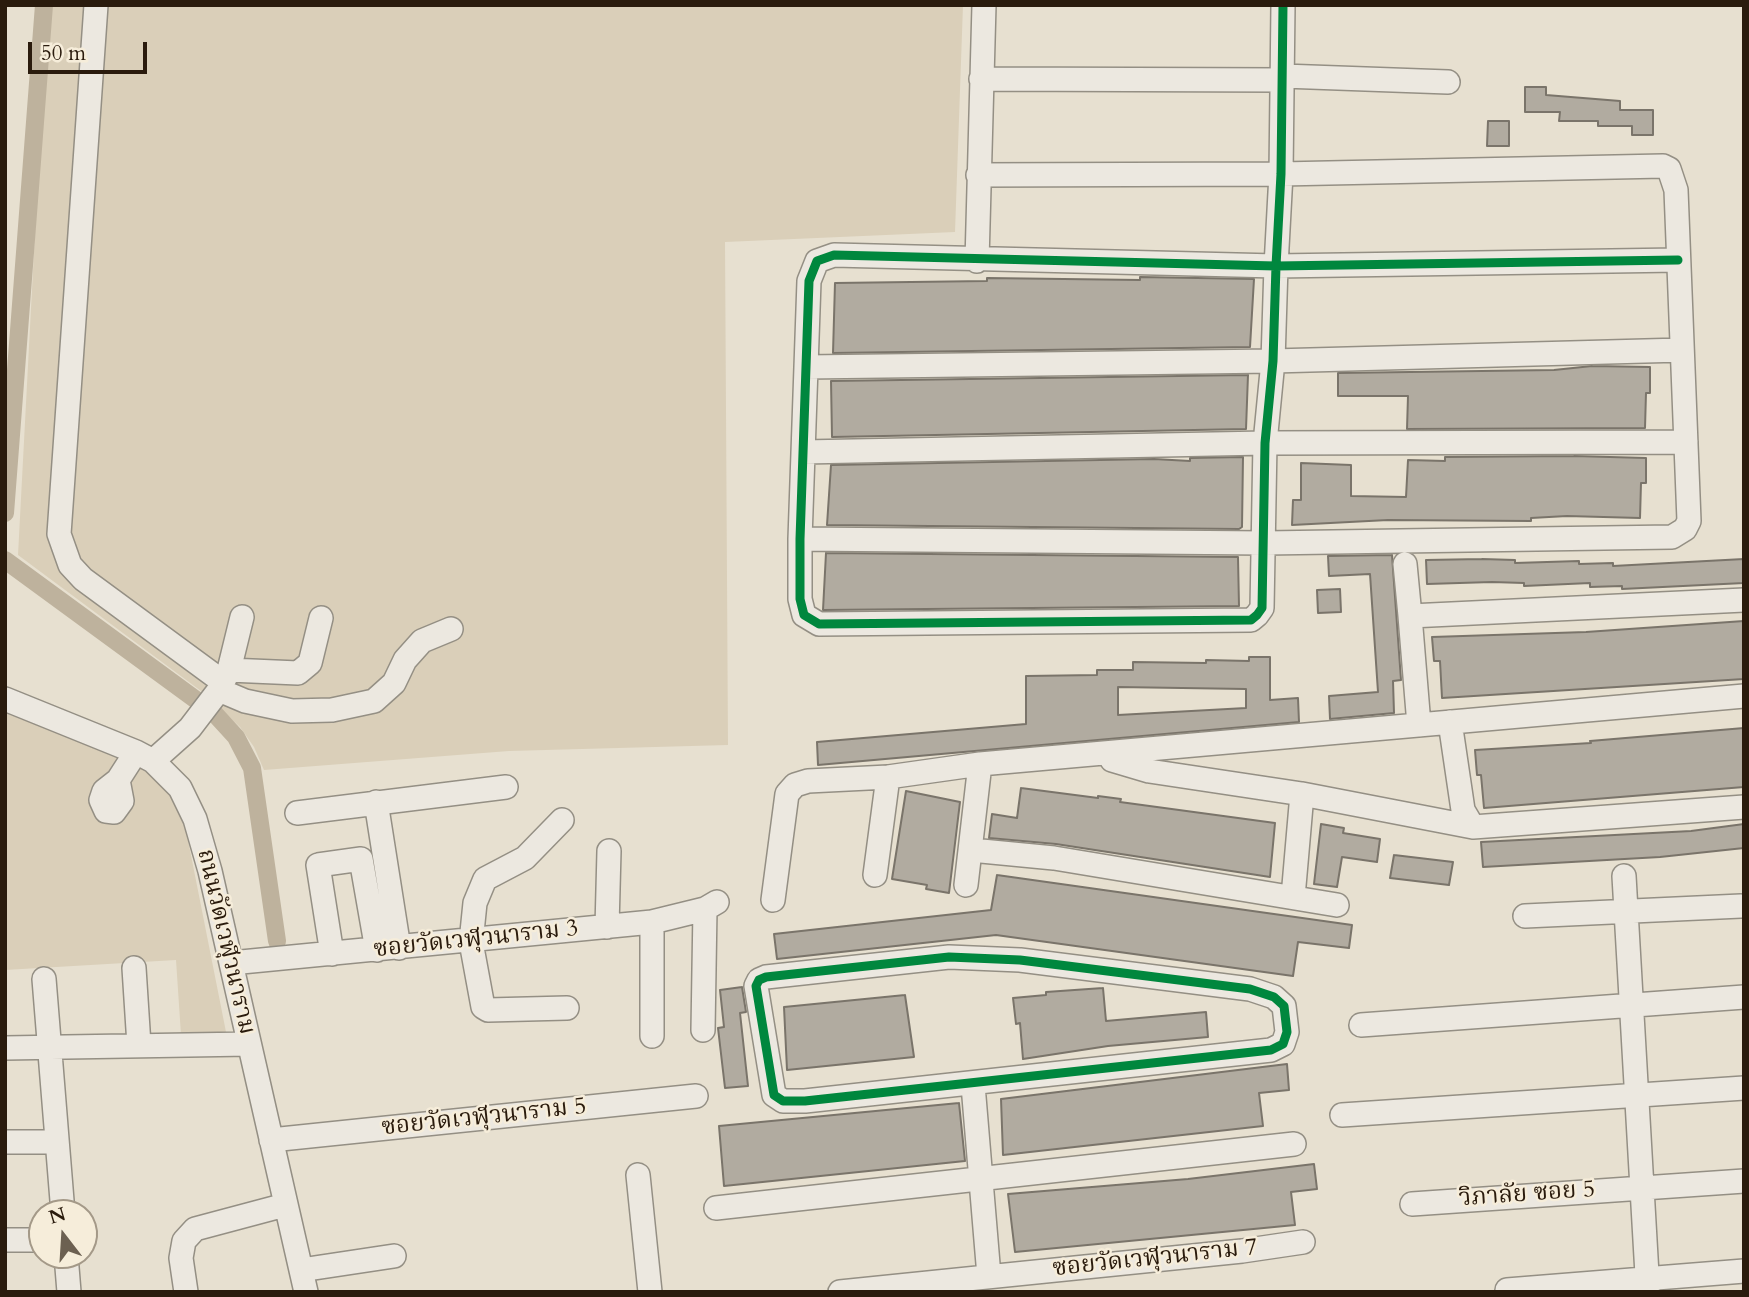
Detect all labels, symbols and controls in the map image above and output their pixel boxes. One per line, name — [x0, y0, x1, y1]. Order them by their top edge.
scale bar — [32, 28, 150, 72]
text: 50 m — [41, 39, 86, 68]
street label: ถนนวัดเวฬุวนาราม — [190, 846, 260, 1038]
street label: ซอยวัดเวฬุวนาราม 3 — [372, 915, 580, 965]
street label: ซอยวัดเวฬุวนาราม 5 — [380, 1093, 588, 1143]
street label: วิภาลัย ซอย 5 — [1458, 1176, 1596, 1214]
north arrow — [28, 1199, 98, 1269]
text: N — [46, 1201, 69, 1231]
street label: ซอยวัดเวฬุวนาราม 7 — [1051, 1234, 1259, 1284]

